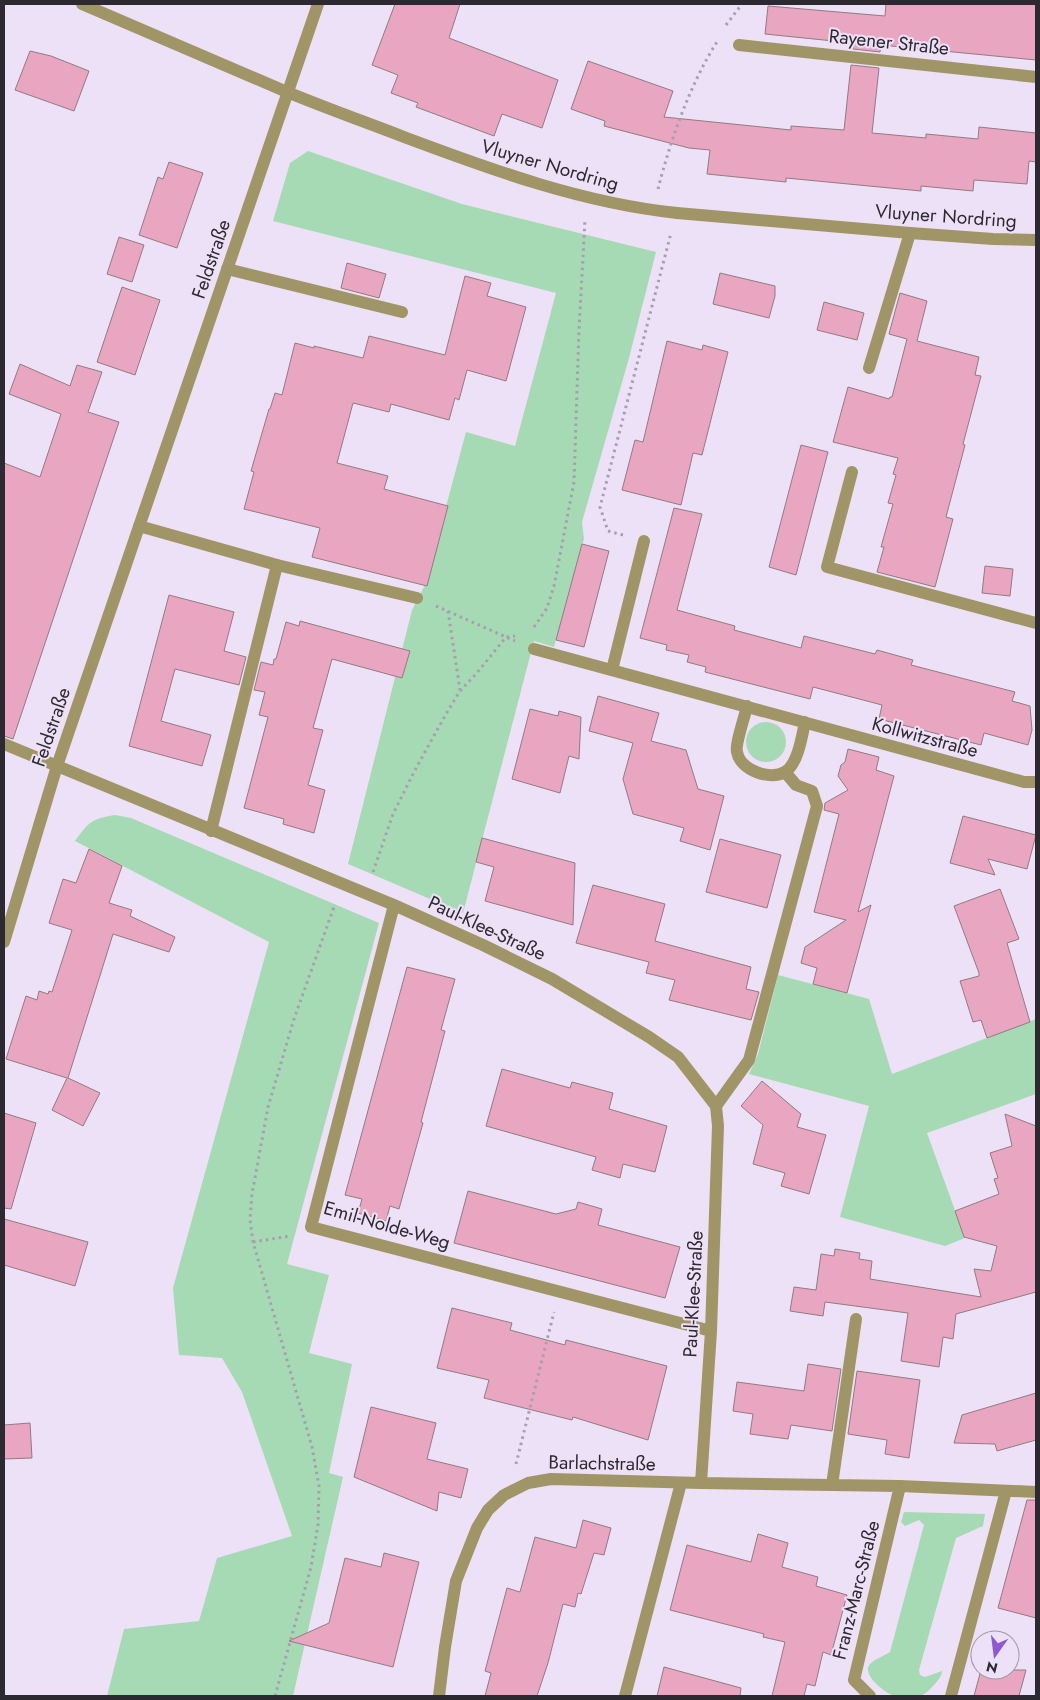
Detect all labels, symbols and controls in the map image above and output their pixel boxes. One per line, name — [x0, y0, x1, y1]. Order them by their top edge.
street label: Rayener Straße — [828, 22, 951, 62]
street label: Vluyner Nordring — [478, 132, 622, 198]
street label: Vluyner Nordring — [874, 198, 1018, 234]
street label: Feldstraße — [185, 215, 237, 302]
street label: Feldstraße — [25, 683, 77, 770]
street label: Kollwitzstraße — [869, 710, 981, 764]
street label: Paul-Klee-Straße — [424, 889, 551, 967]
street label: Emil-Nolde-Weg — [321, 1194, 453, 1256]
street label: Paul-Klee-Straße — [676, 1230, 710, 1358]
street label: Barlachstraße — [548, 1449, 656, 1477]
street label: Franz-Marc-Straße — [826, 1517, 886, 1662]
north arrow — [970, 1630, 1020, 1680]
text: N — [984, 1657, 1000, 1679]

